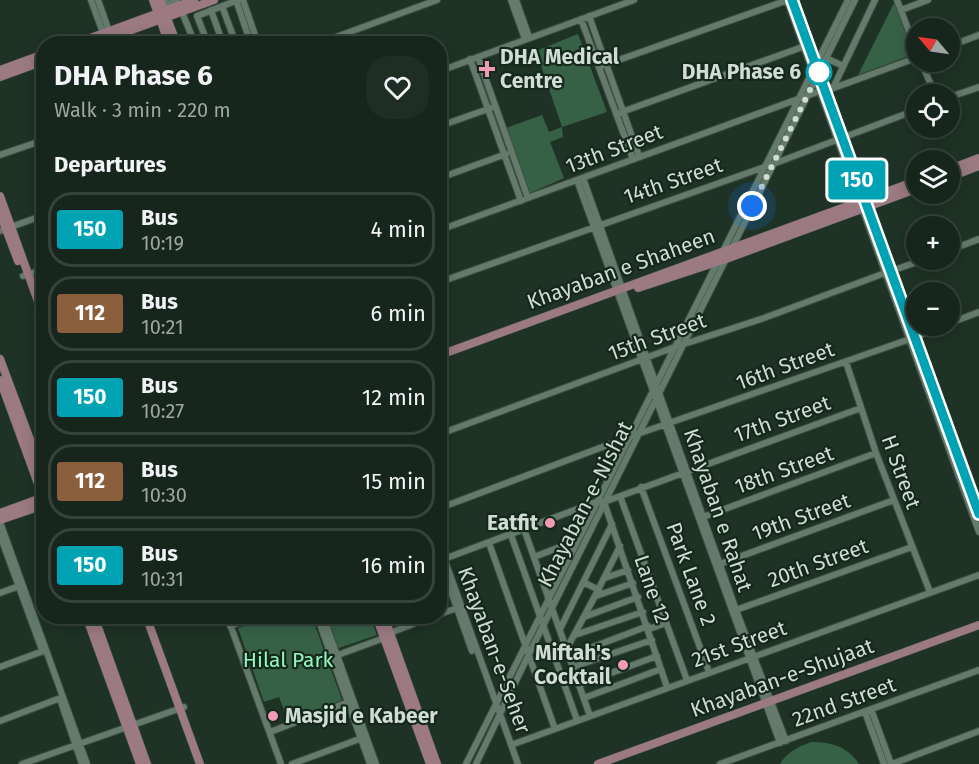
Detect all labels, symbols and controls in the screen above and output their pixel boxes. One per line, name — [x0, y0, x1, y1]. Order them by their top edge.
north arrow — [906, 18, 960, 72]
map controls — [906, 18, 960, 336]
place label: DHA Medical Centre — [500, 44, 620, 94]
button: heart — [366, 56, 429, 119]
text: DHA Phase 6 — [54, 59, 213, 92]
place label: DHA Phase 6 — [682, 59, 801, 85]
marker: DHA Phase 6 — [806, 59, 832, 85]
marker: DHA Medical Centre — [478, 60, 496, 78]
button: locate — [906, 84, 960, 138]
text: Walk · 3 min · 220 m — [54, 98, 231, 122]
street label: 13th Street — [562, 118, 667, 179]
button: layers — [906, 150, 960, 204]
text: Departures — [54, 151, 166, 178]
street label: 14th Street — [620, 152, 726, 210]
line badge: 150 — [822, 160, 892, 200]
text: 150 — [840, 167, 874, 193]
your location — [737, 191, 767, 221]
text: Bus — [141, 204, 178, 231]
text: 150 — [73, 216, 107, 242]
text: 4 min — [371, 216, 426, 243]
button: + — [906, 216, 960, 270]
street label: Khayaban e Shaheen — [523, 223, 719, 315]
text: 10:19 — [141, 231, 184, 255]
button: − — [906, 282, 960, 336]
text: Bus — [141, 288, 178, 315]
text: 112 — [75, 300, 105, 326]
text: 6 min — [370, 300, 426, 327]
street label: 15th Street — [605, 307, 710, 367]
text: 10:21 — [141, 315, 184, 339]
street label: 16th Street — [732, 336, 838, 396]
text: Bus — [141, 372, 178, 399]
text: 150 — [73, 384, 107, 410]
text: 12 min — [362, 384, 426, 411]
street label: 17th Street — [730, 389, 834, 448]
text: 10:27 — [141, 399, 184, 423]
street label: Khayaban-e-Nishat — [532, 416, 638, 591]
street label: Khayaban e Rahat — [678, 425, 758, 595]
street label: H Street — [876, 431, 926, 513]
street label: 18th Street — [731, 440, 837, 500]
text: Bus — [141, 456, 178, 483]
text: 112 — [75, 468, 105, 494]
text: 15 min — [362, 468, 426, 495]
text: 10:30 — [141, 483, 187, 507]
street label: 19th Street — [748, 487, 854, 547]
place label: Eatfit — [487, 510, 539, 536]
marker: Eatfit — [543, 516, 557, 530]
street label: Park Lane 2 — [660, 519, 722, 629]
street label: 20th Street — [764, 533, 872, 593]
text: Bus — [141, 540, 178, 567]
street label: Lane 12 — [628, 551, 676, 627]
text: 150 — [73, 552, 107, 578]
text: 16 min — [361, 552, 426, 579]
street label: Khayaban-e-Seher — [452, 563, 536, 737]
text: 10:31 — [141, 567, 184, 591]
street label: 21st Street — [688, 615, 790, 673]
street label: Khayaban-e-Shujaat — [687, 633, 877, 723]
place label: Miftah's Cocktail — [534, 640, 612, 690]
park label: Hilal Park — [243, 647, 333, 673]
marker: Miftah's Cocktail — [616, 658, 630, 672]
street label: 22nd Street — [789, 671, 900, 733]
place label: Masjid e Kabeer — [285, 703, 438, 729]
marker: Masjid e Kabeer — [266, 709, 280, 723]

